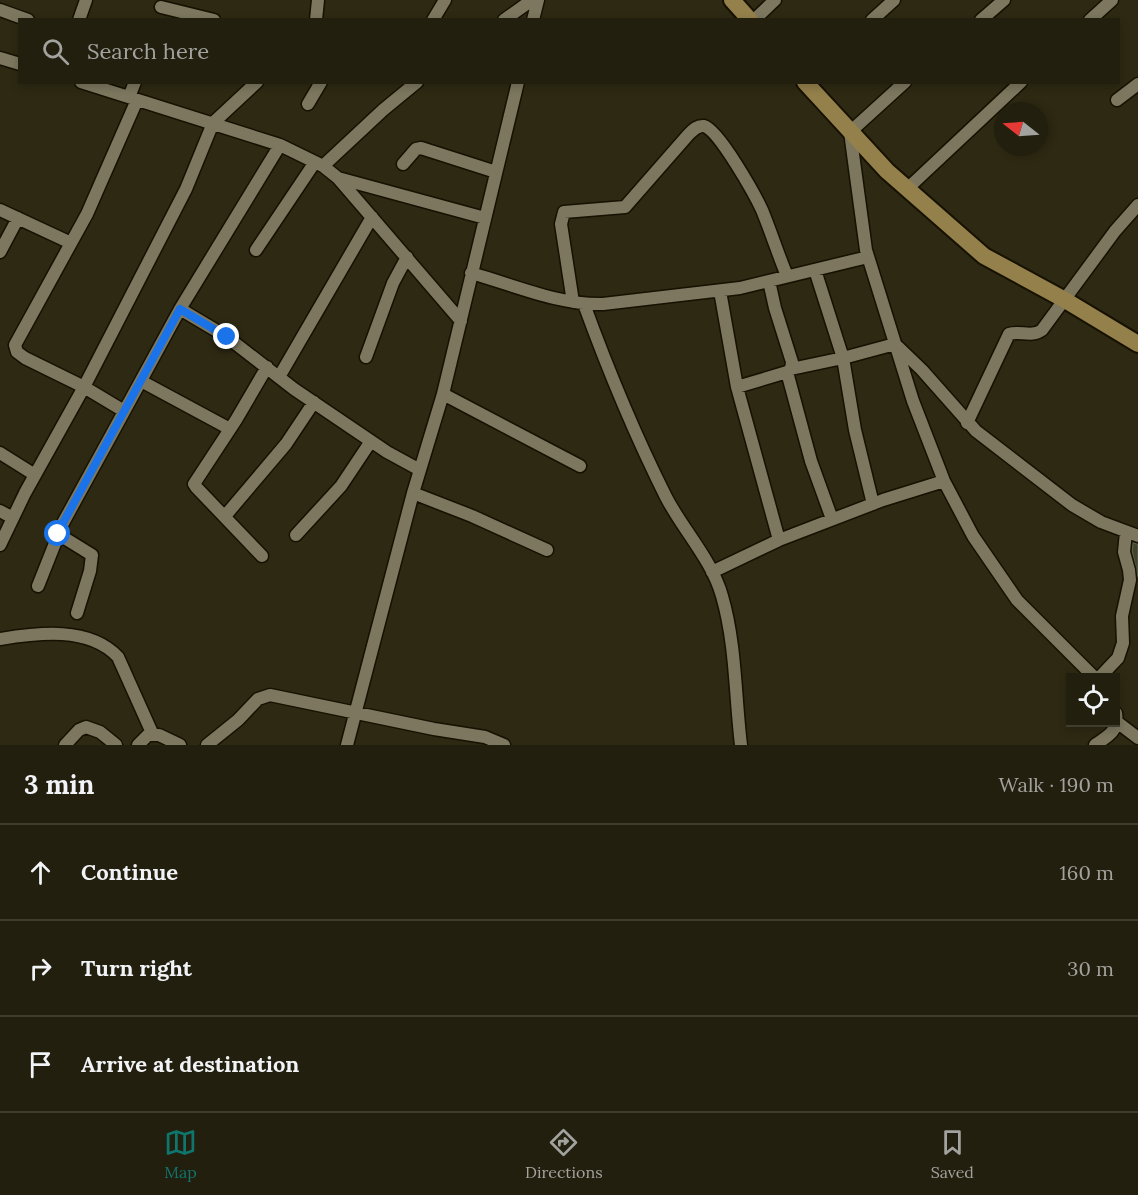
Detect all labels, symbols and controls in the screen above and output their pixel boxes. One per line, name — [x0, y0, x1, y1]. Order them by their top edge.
search box — [18, 18, 1120, 84]
icon: search — [39, 35, 72, 68]
text: Search here — [87, 37, 209, 65]
north arrow — [994, 102, 1048, 156]
route end — [213, 323, 239, 349]
route start — [44, 520, 70, 546]
map controls — [1066, 673, 1120, 727]
button: locate — [1066, 673, 1120, 727]
text: 3 min — [24, 768, 94, 801]
text: Walk · 190 m — [998, 772, 1114, 797]
icon: ahead — [24, 856, 57, 889]
text: Continue — [81, 858, 178, 886]
text: 160 m — [1060, 860, 1114, 885]
icon: right — [24, 952, 57, 985]
text: Turn right — [81, 954, 192, 982]
text: 30 m — [1067, 956, 1114, 981]
icon: arrive — [24, 1048, 57, 1081]
text: Arrive at destination — [81, 1050, 299, 1078]
tab: Map — [164, 1126, 197, 1182]
tab: Directions — [525, 1126, 603, 1182]
tab: Saved — [931, 1126, 974, 1182]

